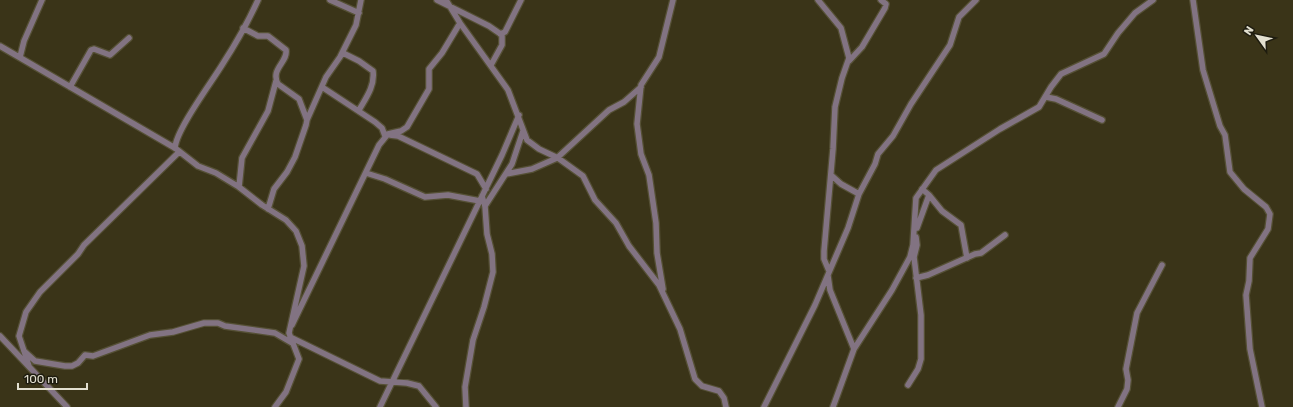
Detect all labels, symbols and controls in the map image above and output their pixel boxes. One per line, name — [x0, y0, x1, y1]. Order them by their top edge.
north arrow — [1237, 16, 1277, 56]
text: N — [1241, 24, 1257, 38]
scale bar — [18, 365, 87, 391]
text: 100 m — [24, 372, 58, 386]

